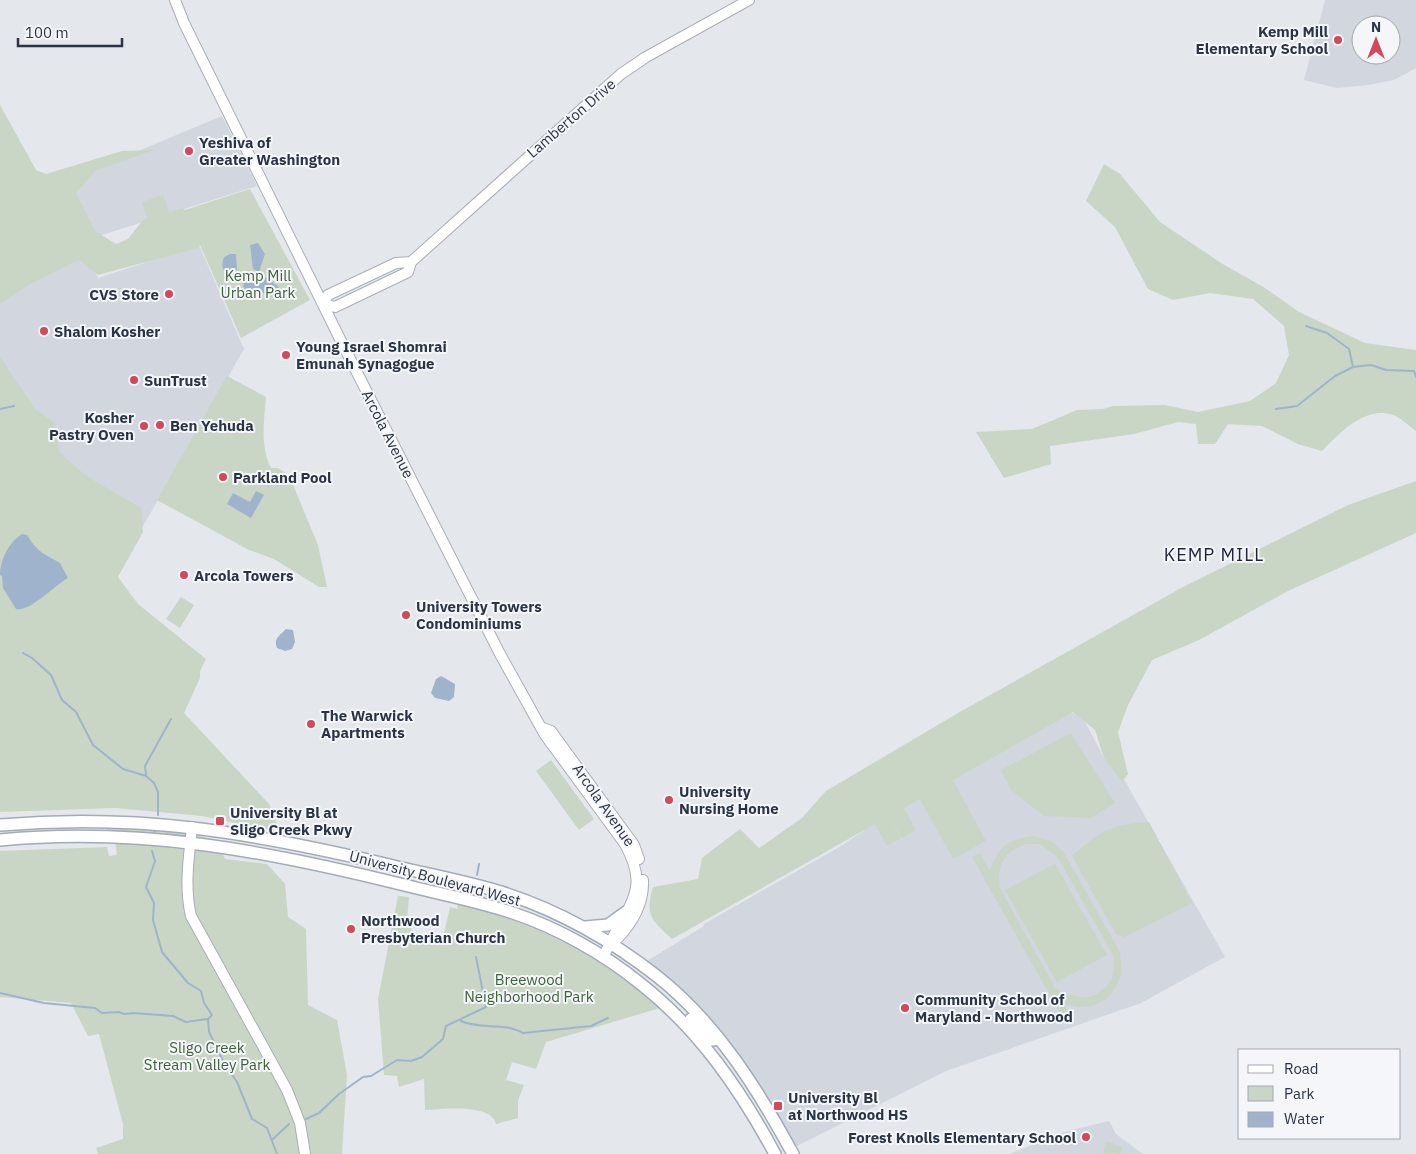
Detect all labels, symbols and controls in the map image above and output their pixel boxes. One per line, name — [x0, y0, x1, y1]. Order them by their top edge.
scale bar — [18, 15, 121, 47]
north arrow — [1351, 15, 1401, 65]
text: N — [1371, 18, 1381, 36]
place label: Kemp Mill Elementary School — [1196, 22, 1328, 58]
text: 100 m — [25, 23, 69, 42]
marker: Kemp Mill Elementary School — [1332, 34, 1344, 46]
street label: Lamberton Drive — [523, 74, 619, 162]
place label: Yeshiva of Greater Washington — [199, 133, 340, 169]
marker: Yeshiva of Greater Washington — [183, 145, 195, 157]
park label: Kemp Mill Urban Park — [221, 266, 295, 302]
place label: CVS Store — [89, 285, 159, 304]
marker: CVS Store — [163, 288, 175, 300]
place label: Shalom Kosher — [54, 322, 160, 341]
marker: Shalom Kosher — [38, 325, 50, 337]
place label: Young Israel Shomrai Emunah Synagogue — [296, 337, 447, 373]
marker: Young Israel Shomrai Emunah Synagogue — [280, 349, 292, 361]
place label: SunTrust — [144, 371, 207, 390]
marker: SunTrust — [128, 374, 140, 386]
street label: Arcola Avenue — [358, 387, 418, 481]
place label: Kosher Pastry Oven — [49, 408, 134, 444]
place label: Ben Yehuda — [170, 416, 254, 435]
marker: Ben Yehuda — [154, 419, 166, 431]
marker: Kosher Pastry Oven — [138, 420, 150, 432]
place label: Parkland Pool — [233, 468, 332, 487]
marker: Parkland Pool — [217, 471, 229, 483]
district label: KEMP MILL — [1164, 543, 1264, 566]
place label: Arcola Towers — [194, 566, 294, 585]
marker: Arcola Towers — [178, 569, 190, 581]
place label: University Towers Condominiums — [416, 597, 542, 633]
marker: University Towers Condominiums — [400, 609, 412, 621]
place label: The Warwick Apartments — [321, 706, 413, 742]
marker: The Warwick Apartments — [305, 718, 317, 730]
street label: Arcola Avenue — [569, 760, 639, 850]
place label: University Nursing Home — [679, 782, 779, 818]
marker: University Nursing Home — [663, 794, 675, 806]
place label: University Bl at Sligo Creek Pkwy — [230, 803, 352, 839]
marker: University Bl at Sligo Creek Pkwy — [214, 815, 226, 827]
street label: University Boulevard West — [347, 846, 523, 910]
place label: Northwood Presbyterian Church — [361, 911, 505, 947]
marker: Northwood Presbyterian Church — [345, 923, 357, 935]
park label: Breewood Neighborhood Park — [464, 970, 594, 1006]
place label: Community School of Maryland - Northwood — [915, 990, 1073, 1026]
marker: Community School of Maryland - Northwood — [899, 1002, 911, 1014]
park label: Sligo Creek Stream Valley Park — [144, 1038, 270, 1074]
legend — [1238, 1049, 1401, 1139]
text: Road — [1284, 1059, 1319, 1078]
text: Park — [1284, 1084, 1314, 1103]
place label: University Bl at Northwood HS — [788, 1088, 908, 1124]
marker: University Bl at Northwood HS — [772, 1100, 784, 1112]
text: Water — [1284, 1109, 1325, 1128]
place label: Forest Knolls Elementary School — [848, 1128, 1076, 1147]
marker: Forest Knolls Elementary School — [1080, 1131, 1092, 1143]

